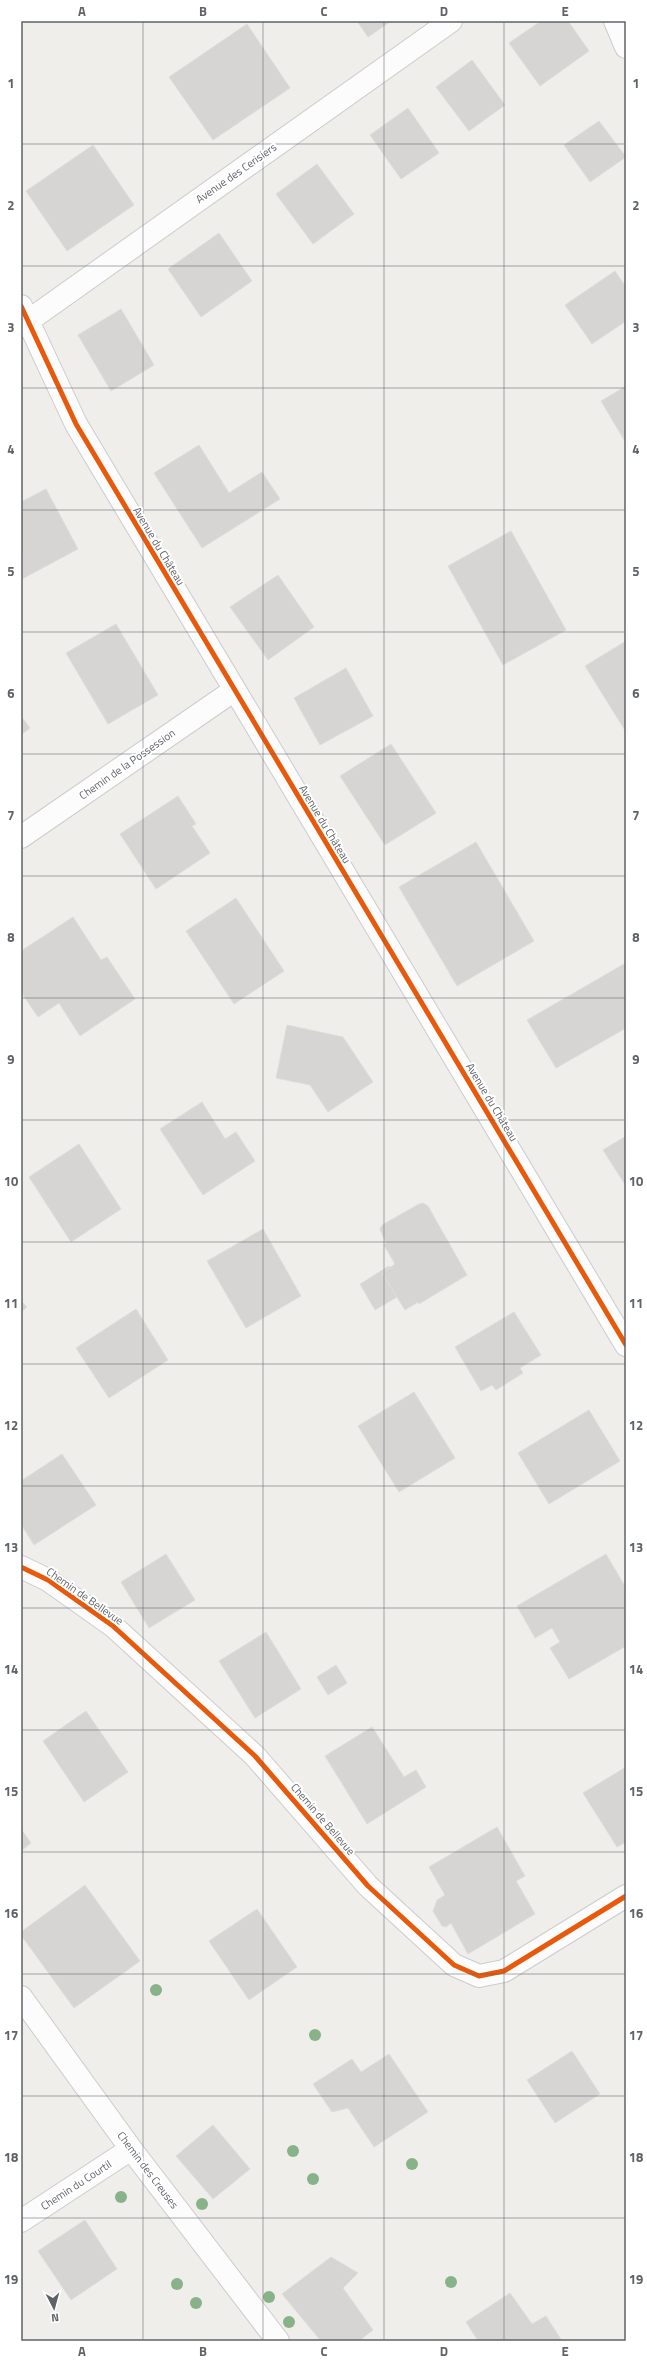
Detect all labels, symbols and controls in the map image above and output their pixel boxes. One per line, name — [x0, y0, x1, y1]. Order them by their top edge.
text: A — [78, 1, 86, 21]
text: B — [199, 1, 207, 21]
text: C — [320, 1, 328, 21]
text: D — [440, 1, 448, 21]
text: E — [561, 1, 569, 21]
text: 1 — [7, 73, 15, 93]
text: 1 — [632, 73, 640, 93]
street label: Avenue des Cerisiers — [192, 139, 280, 207]
text: 2 — [7, 195, 15, 215]
text: 2 — [632, 195, 640, 215]
text: 3 — [7, 317, 15, 337]
text: 3 — [632, 317, 640, 337]
text: 4 — [7, 439, 15, 459]
text: 4 — [632, 439, 640, 459]
street label: Avenue du Château — [129, 504, 189, 588]
text: 5 — [7, 561, 15, 581]
text: 5 — [632, 561, 640, 581]
text: 6 — [7, 683, 15, 703]
text: 6 — [632, 683, 640, 703]
street label: Chemin de la Possession — [76, 725, 178, 803]
street label: Avenue du Château — [295, 782, 355, 866]
text: 7 — [7, 805, 15, 825]
text: 7 — [632, 805, 640, 825]
text: 8 — [7, 927, 15, 947]
text: 8 — [632, 927, 640, 947]
text: 9 — [7, 1049, 15, 1069]
text: 9 — [632, 1049, 640, 1069]
street label: Avenue du Château — [462, 1060, 522, 1144]
text: 10 — [4, 1171, 18, 1191]
text: 10 — [629, 1171, 643, 1191]
text: 11 — [4, 1293, 18, 1313]
text: 11 — [629, 1293, 643, 1313]
text: 12 — [4, 1415, 18, 1435]
text: 12 — [629, 1415, 643, 1435]
text: 13 — [4, 1537, 18, 1557]
text: 13 — [629, 1537, 643, 1557]
street label: Chemin de Bellevue — [43, 1563, 127, 1629]
text: 14 — [4, 1659, 18, 1679]
text: 14 — [629, 1659, 643, 1679]
street label: Chemin de Bellevue — [287, 1780, 359, 1859]
text: 15 — [4, 1781, 18, 1801]
text: 15 — [629, 1781, 643, 1801]
text: 16 — [4, 1903, 18, 1923]
text: 16 — [629, 1903, 643, 1923]
text: 17 — [4, 2025, 18, 2045]
text: 17 — [629, 2025, 643, 2045]
street label: Chemin des Creuses — [114, 2128, 182, 2212]
text: 18 — [4, 2147, 18, 2167]
text: 18 — [629, 2147, 643, 2167]
street label: Chemin du Courtil — [37, 2156, 115, 2214]
text: 19 — [4, 2269, 18, 2289]
text: 19 — [629, 2269, 643, 2289]
north arrow — [34, 2288, 74, 2328]
text: N — [50, 2310, 60, 2326]
text: A — [78, 2341, 86, 2361]
text: B — [199, 2341, 207, 2361]
text: C — [320, 2341, 328, 2361]
text: D — [440, 2341, 448, 2361]
text: E — [561, 2341, 569, 2361]

